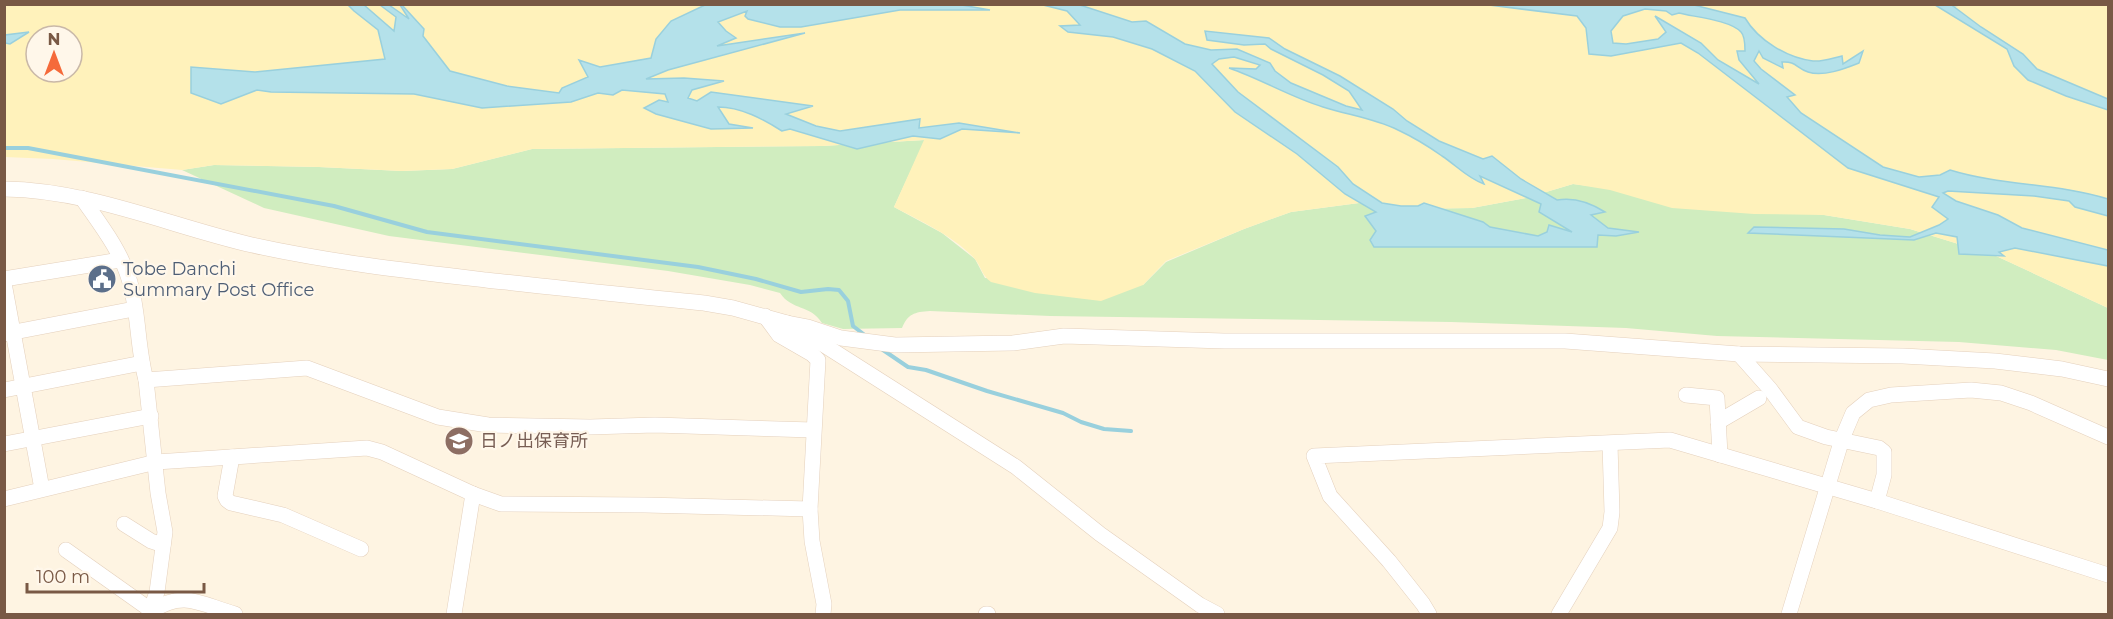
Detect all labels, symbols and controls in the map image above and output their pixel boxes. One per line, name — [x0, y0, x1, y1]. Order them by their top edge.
north arrow — [24, 24, 84, 84]
text: N — [48, 30, 60, 49]
place label: Tobe Danchi Summary Post Office — [123, 258, 314, 301]
public building icon: Tobe Danchi Summary Post Office — [86, 263, 118, 295]
school or university icon: 日ノ出保育所 — [443, 425, 475, 457]
place label: 日ノ出保育所 — [480, 430, 588, 452]
scale bar — [27, 556, 204, 594]
text: 100 m — [36, 566, 90, 588]

